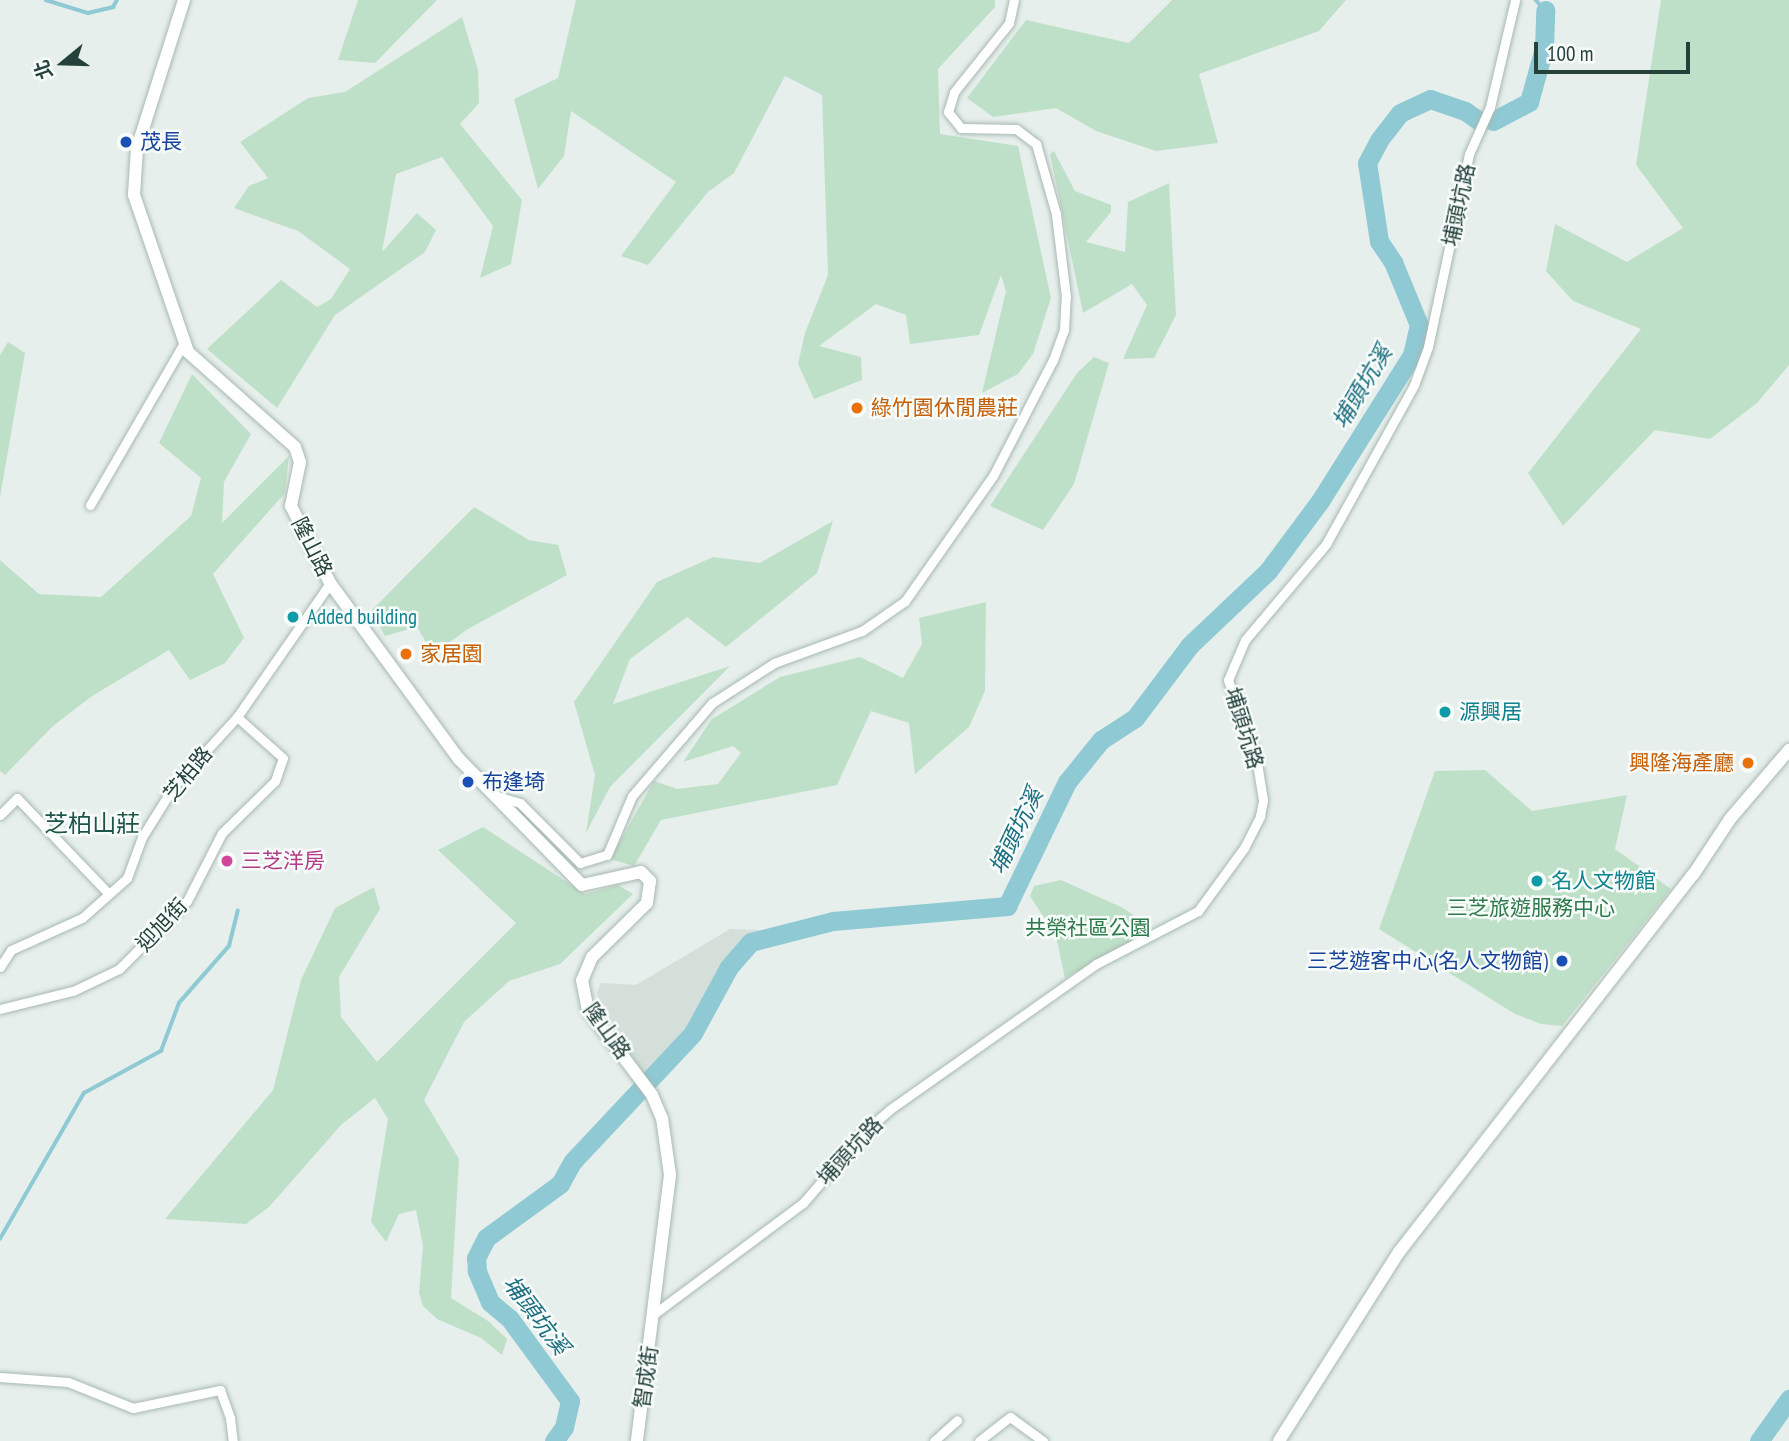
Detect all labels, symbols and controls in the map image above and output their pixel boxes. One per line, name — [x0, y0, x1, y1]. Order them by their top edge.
north arrow — [28, 28, 98, 98]
scale bar — [1537, 28, 1693, 72]
text: 100 m — [1547, 40, 1593, 67]
text: 北 — [29, 57, 58, 83]
place label: 茂長 — [140, 129, 182, 155]
marker: 茂長 — [118, 134, 134, 150]
street label: 埔頭坑路 — [1438, 161, 1480, 249]
water label: 埔頭坑溪 — [1326, 340, 1398, 434]
place label: 綠竹園休閒農莊 — [871, 395, 1018, 421]
marker: 綠竹園休閒農莊 — [849, 400, 865, 416]
street label: 隆山路 — [286, 513, 338, 581]
place label: Added building — [307, 604, 417, 630]
marker: Added building — [285, 609, 301, 625]
place label: 家居園 — [420, 641, 483, 667]
marker: 家居園 — [398, 646, 414, 662]
street label: 埔頭坑路 — [1220, 684, 1268, 772]
place label: 源興居 — [1459, 699, 1522, 725]
marker: 源興居 — [1437, 704, 1453, 720]
street label: 芝柏路 — [158, 742, 218, 806]
place label: 興隆海產廳 — [1629, 750, 1734, 776]
marker: 興隆海產廳 — [1740, 755, 1756, 771]
place label: 布逢埼 — [482, 769, 545, 795]
marker: 布逢埼 — [460, 774, 476, 790]
water label: 埔頭坑溪 — [983, 784, 1049, 878]
district label: 芝柏山莊 — [44, 810, 140, 838]
place label: 三芝洋房 — [241, 848, 325, 874]
marker: 三芝洋房 — [219, 853, 235, 869]
place label: 名人文物館 — [1551, 868, 1656, 894]
marker: 名人文物館 — [1529, 873, 1545, 889]
street label: 迎旭街 — [131, 893, 193, 957]
park label: 三芝旅遊服務中心 — [1447, 895, 1615, 921]
park label: 共榮社區公園 — [1025, 915, 1151, 941]
place label: 三芝遊客中心(名人文物館) — [1307, 948, 1548, 974]
marker: 三芝遊客中心(名人文物館) — [1554, 953, 1570, 969]
street label: 隆山路 — [578, 998, 636, 1064]
street label: 埔頭坑路 — [812, 1112, 888, 1190]
water label: 埔頭坑溪 — [497, 1270, 575, 1360]
street label: 智成街 — [629, 1344, 663, 1410]

